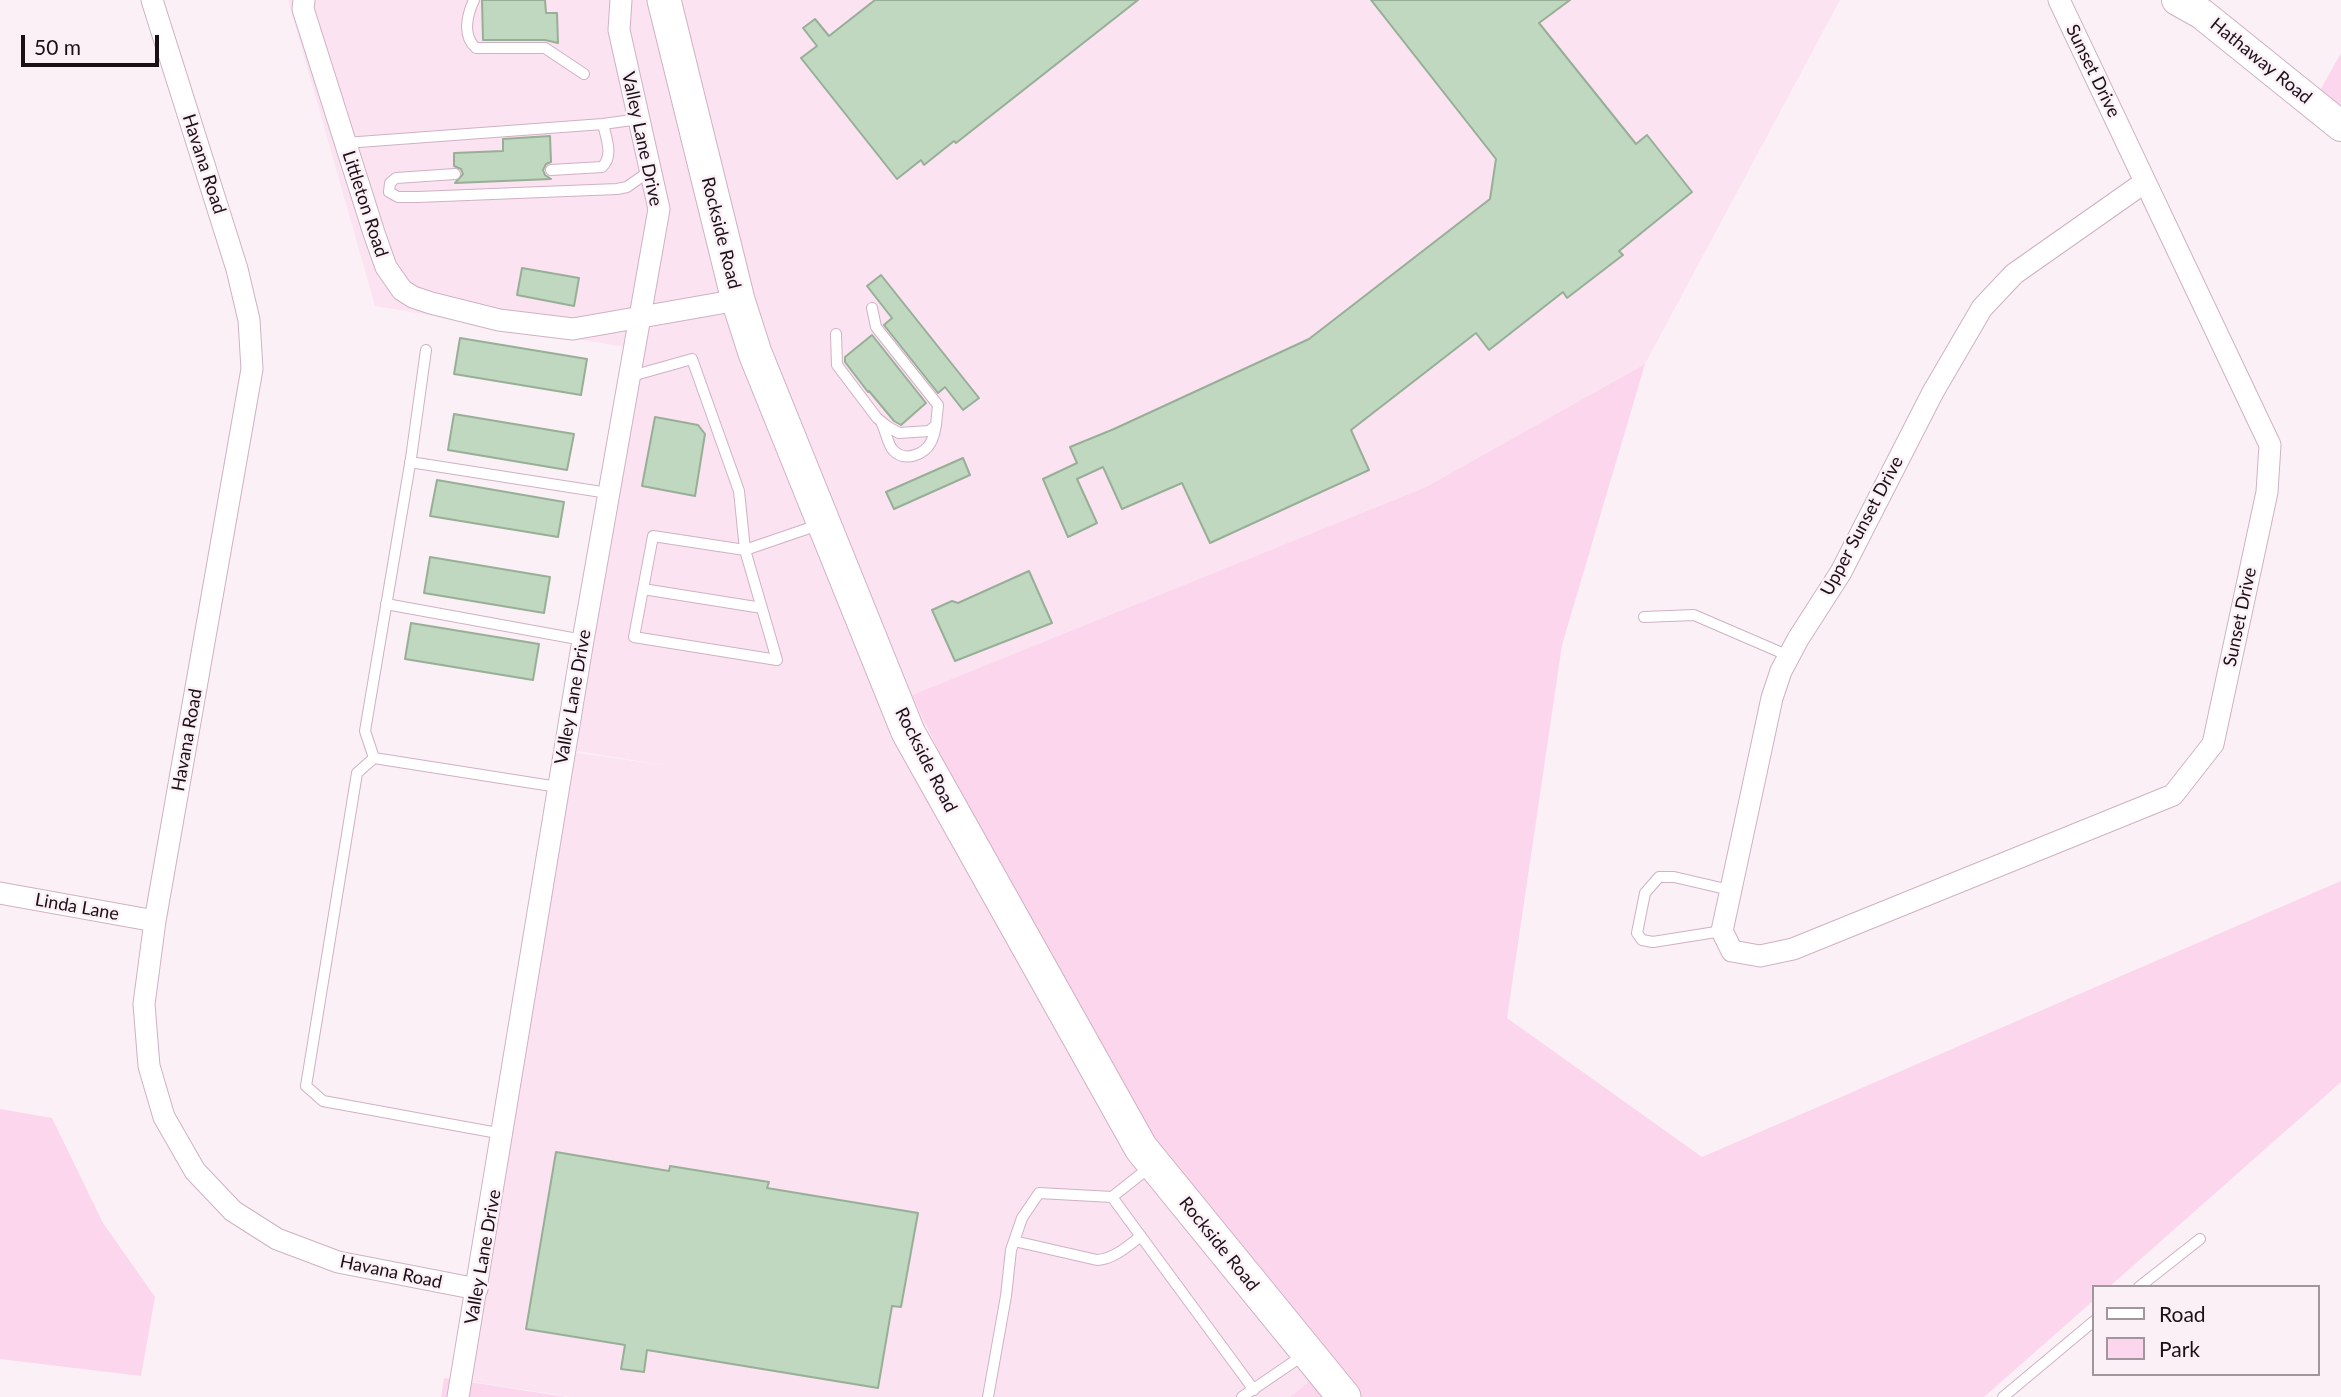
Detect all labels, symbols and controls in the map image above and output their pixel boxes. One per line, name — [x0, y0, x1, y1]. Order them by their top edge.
street label: Hathaway Road — [2206, 14, 2316, 108]
scale bar — [24, 21, 163, 65]
street label: Sunset Drive — [2061, 21, 2125, 121]
text: 50 m — [34, 34, 81, 59]
street label: Valley Lane Drive — [617, 70, 667, 208]
street label: Havana Road — [178, 111, 230, 217]
street label: Littleton Road — [338, 148, 392, 260]
street label: Rockside Road — [697, 175, 745, 291]
street label: Upper Sunset Drive — [1816, 453, 1908, 599]
street label: Sunset Drive — [2219, 565, 2261, 669]
street label: Valley Lane Drive — [550, 628, 596, 766]
street label: Havana Road — [167, 687, 207, 793]
street label: Rockside Road — [890, 704, 962, 816]
street label: Linda Lane — [33, 889, 121, 925]
street label: Valley Lane Drive — [460, 1188, 506, 1326]
street label: Rockside Road — [1174, 1193, 1264, 1295]
street label: Havana Road — [338, 1251, 444, 1293]
legend — [2092, 1285, 2320, 1376]
text: Road — [2159, 1301, 2206, 1326]
text: Park — [2159, 1336, 2200, 1361]

